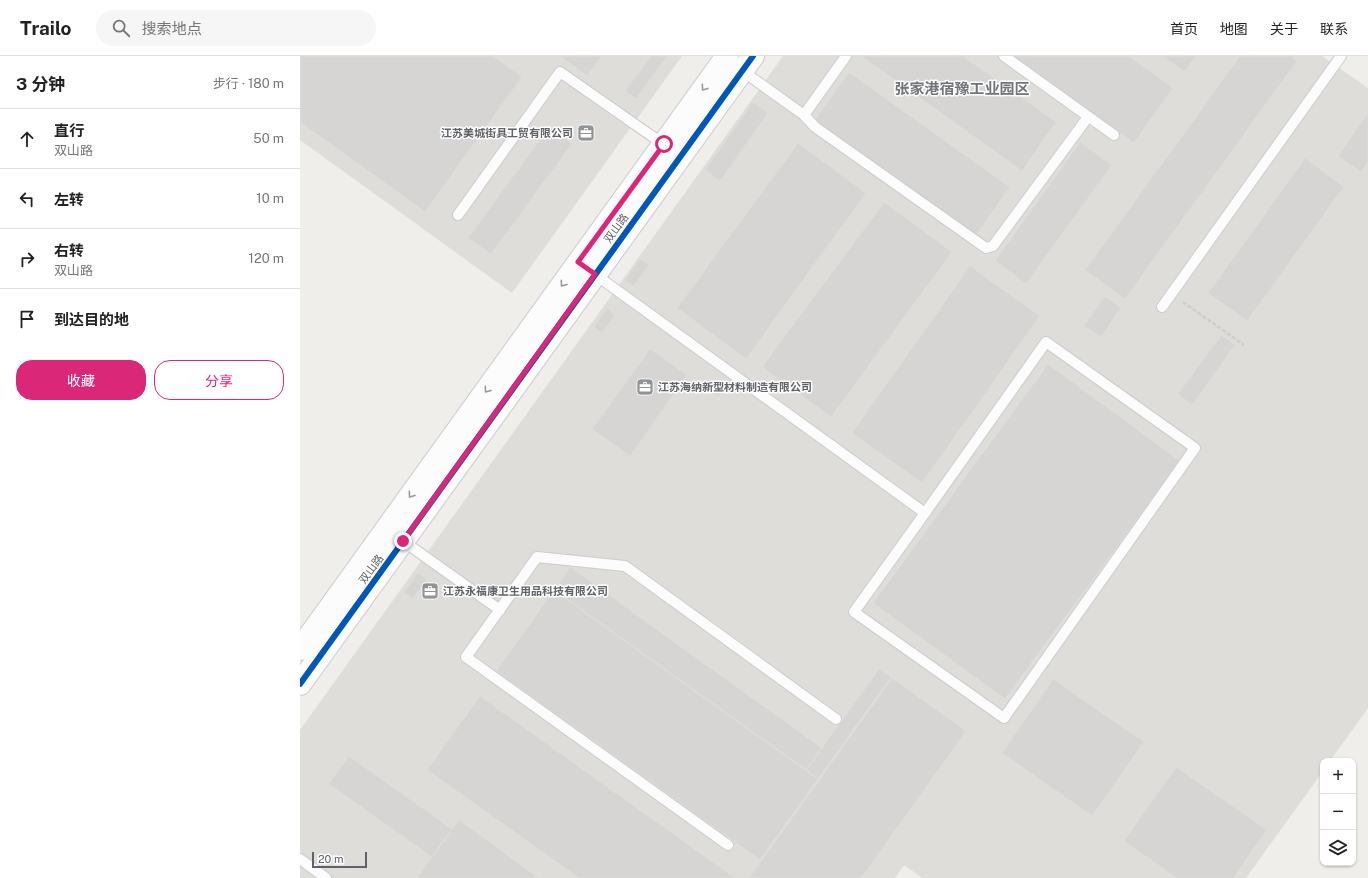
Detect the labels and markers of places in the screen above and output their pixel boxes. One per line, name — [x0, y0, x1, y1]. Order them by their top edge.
office icon: 江苏美城街具工贸有限公司 — [576, 123, 596, 143]
place label: 江苏美城街具工贸有限公司 — [441, 127, 573, 139]
office icon: 江苏海纳新型材料制造有限公司 — [635, 377, 655, 397]
place label: 江苏海纳新型材料制造有限公司 — [658, 381, 812, 393]
office icon: 江苏永福康卫生用品科技有限公司 — [420, 581, 440, 601]
place label: 江苏永福康卫生用品科技有限公司 — [443, 585, 608, 597]

